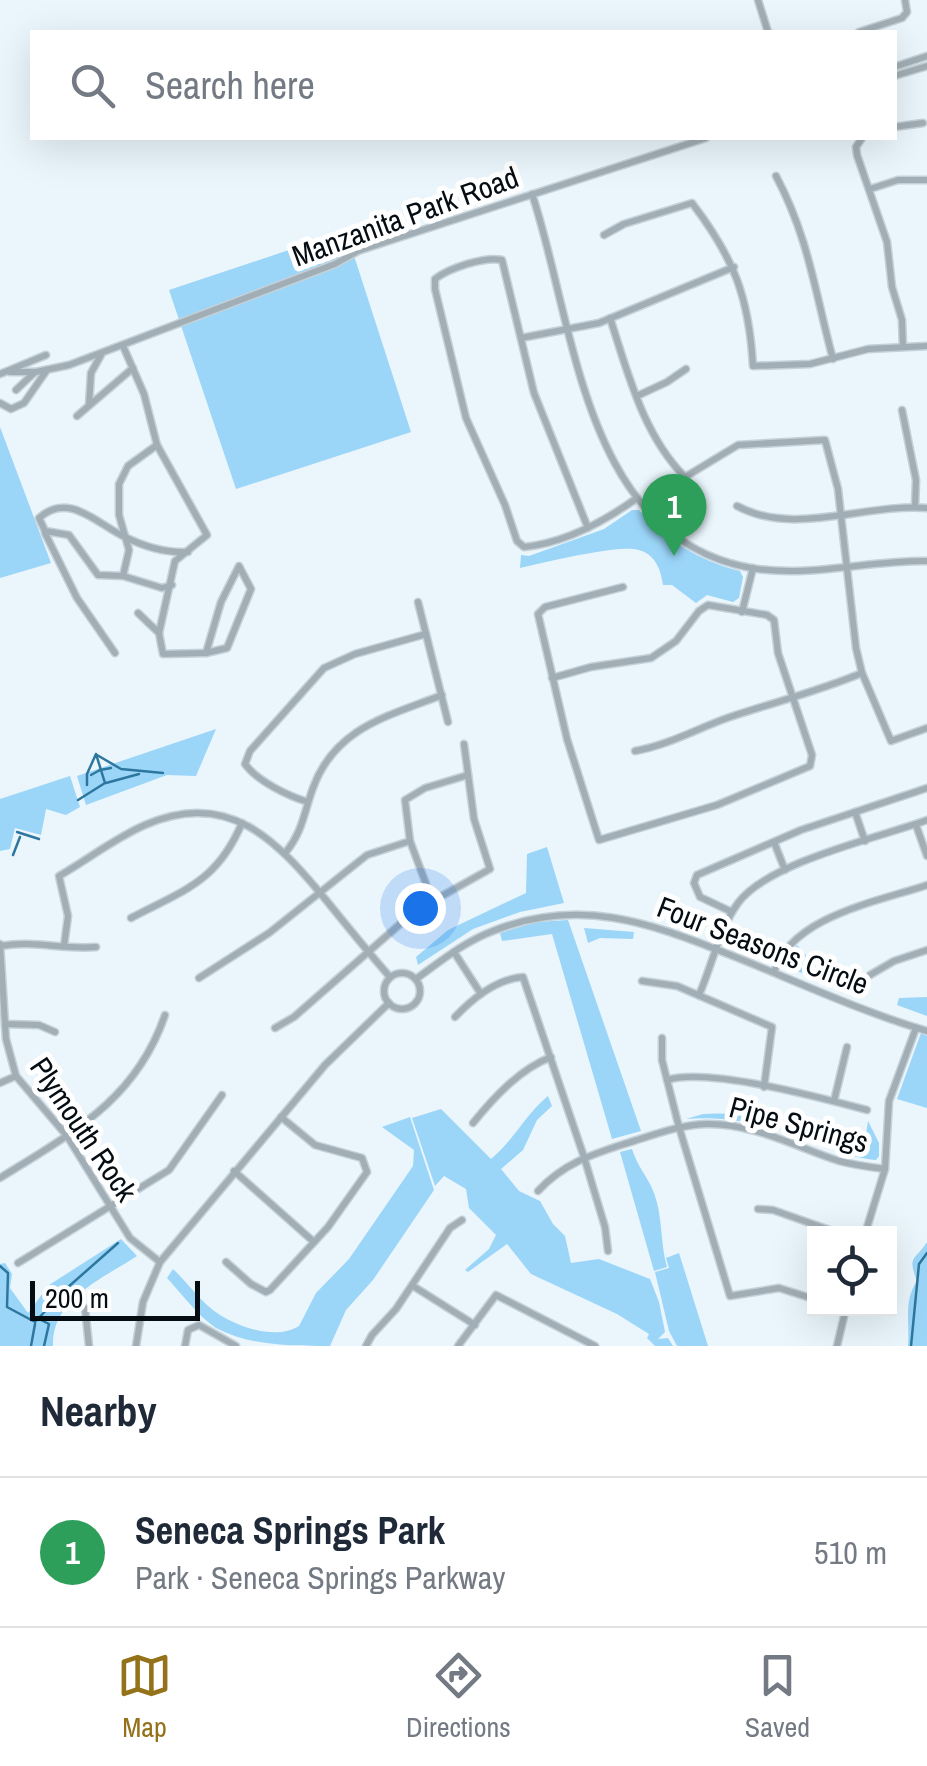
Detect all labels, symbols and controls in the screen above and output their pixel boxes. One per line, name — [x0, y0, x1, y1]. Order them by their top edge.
search box — [30, 30, 897, 140]
icon: search — [65, 58, 120, 113]
text: Search here — [145, 60, 315, 111]
street label: Manzanita Park Road — [286, 157, 524, 275]
pin: 1 — [642, 474, 706, 556]
your location — [395, 883, 446, 934]
street label: Four Seasons Circle — [652, 886, 874, 1004]
street label: Plymouth Rock — [21, 1049, 147, 1209]
street label: Pipe Springs — [725, 1086, 873, 1162]
map controls — [807, 1226, 897, 1316]
button: locate — [807, 1226, 897, 1316]
scale bar — [30, 1276, 200, 1320]
text: 200 m — [45, 1279, 109, 1317]
text: Nearby — [40, 1383, 157, 1439]
text: Seneca Springs Park — [135, 1505, 445, 1556]
text: 1 — [65, 1531, 80, 1574]
text: 510 m — [814, 1531, 887, 1574]
text: Park · Seneca Springs Parkway — [135, 1556, 505, 1599]
tab: Map — [117, 1648, 172, 1746]
tab: Directions — [406, 1648, 511, 1746]
tab: Saved — [745, 1648, 810, 1746]

